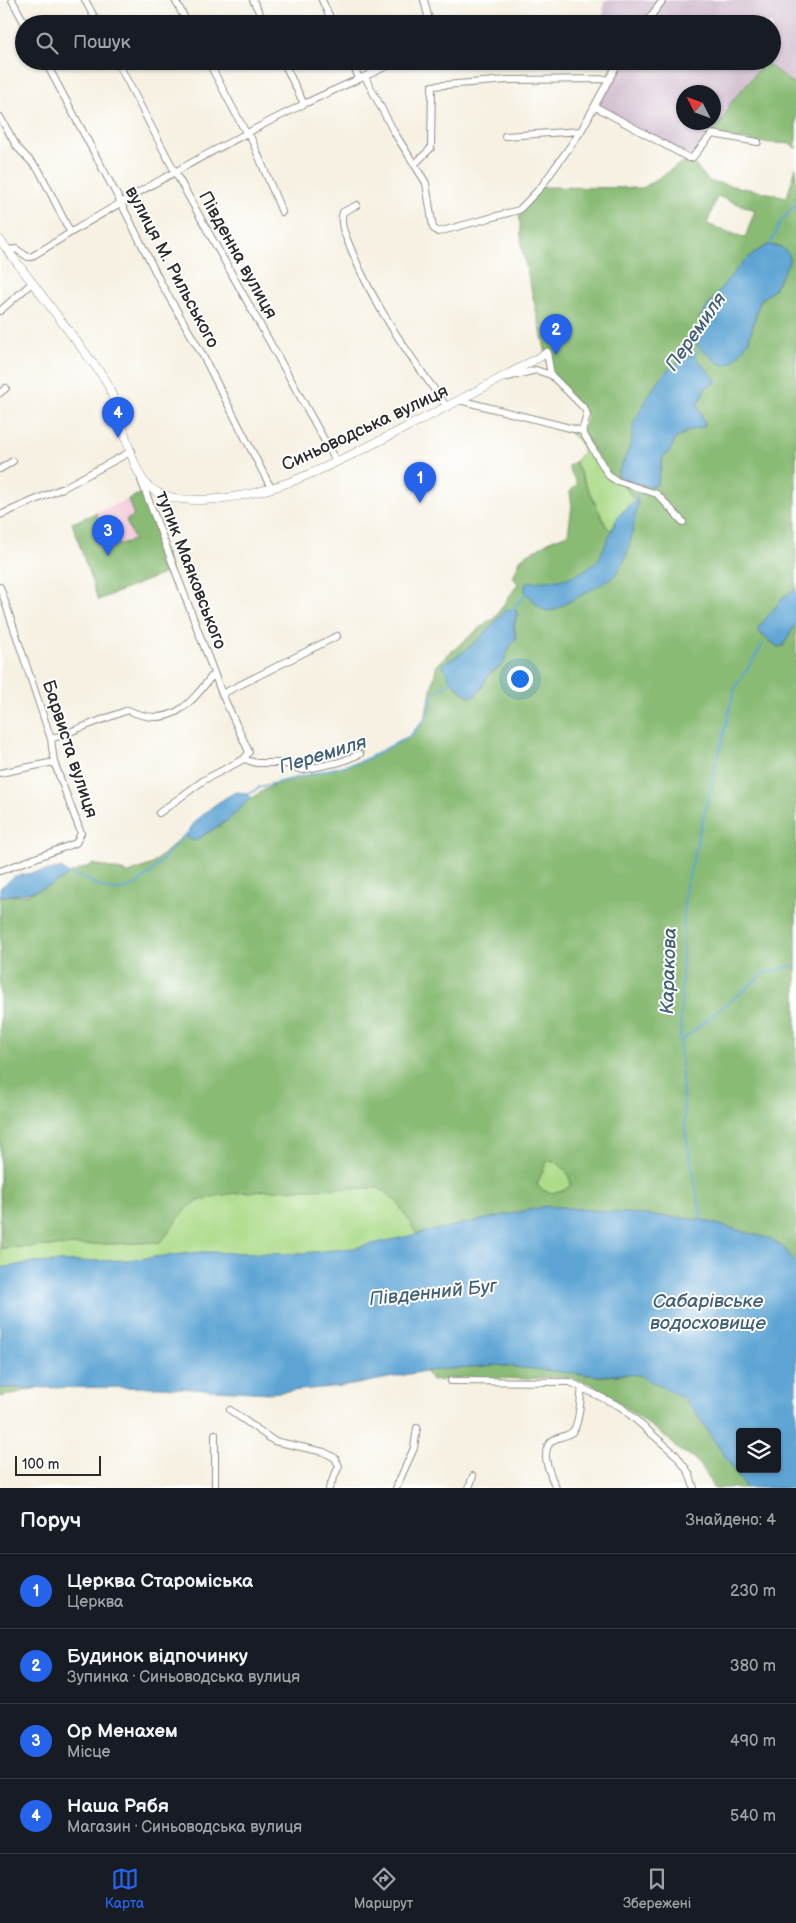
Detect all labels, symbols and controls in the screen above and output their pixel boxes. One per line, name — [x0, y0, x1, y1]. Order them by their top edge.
search box — [15, 15, 781, 70]
icon: search — [33, 29, 61, 57]
text: Пошук — [73, 31, 131, 54]
north arrow — [676, 85, 721, 130]
street label: вулиця М. Рильського — [121, 183, 223, 351]
street label: Південна вулиця — [194, 187, 282, 323]
water label: Перемиля — [661, 288, 732, 376]
pin: 2 — [540, 314, 572, 355]
street label: Синьоводська вулиця — [279, 380, 451, 476]
pin: 4 — [102, 397, 134, 438]
pin: 1 — [404, 462, 436, 503]
street label: тупик Маяковського — [151, 488, 231, 652]
pin: 3 — [92, 515, 124, 556]
your location — [507, 666, 533, 692]
street label: Барвиста вулиця — [38, 677, 102, 821]
water label: Перемиля — [276, 731, 370, 779]
water label: Каракова — [656, 927, 682, 1015]
water label: Південний Буг — [368, 1275, 500, 1311]
water label: Сабарівське водосховище — [650, 1290, 766, 1335]
map controls — [736, 1428, 781, 1473]
button: layers — [736, 1428, 781, 1473]
scale bar — [15, 1453, 101, 1476]
text: 100 m — [22, 1456, 59, 1473]
text: Поруч — [20, 1508, 81, 1533]
text: Знайдено: 4 — [686, 1511, 776, 1530]
text: Церква Староміська — [67, 1570, 253, 1593]
text: 1 — [33, 1582, 39, 1601]
text: 230 m — [730, 1582, 776, 1601]
text: Церква — [67, 1593, 124, 1612]
text: Будинок відпочинку — [67, 1645, 248, 1668]
text: 2 — [31, 1657, 41, 1676]
text: 380 m — [730, 1657, 776, 1676]
text: Зупинка · Синьоводська вулиця — [67, 1668, 300, 1687]
text: Ор Менахем — [67, 1720, 178, 1743]
text: 3 — [31, 1732, 41, 1751]
text: 490 m — [730, 1732, 776, 1751]
text: Місце — [67, 1743, 111, 1762]
text: Наша Рябя — [67, 1795, 169, 1818]
text: 4 — [31, 1807, 41, 1826]
text: 540 m — [730, 1807, 776, 1826]
text: Магазин · Синьоводська вулиця — [67, 1818, 302, 1837]
tab: Карта — [105, 1865, 144, 1912]
tab: Маршрут — [354, 1865, 413, 1912]
tab: Збережені — [623, 1865, 691, 1912]

